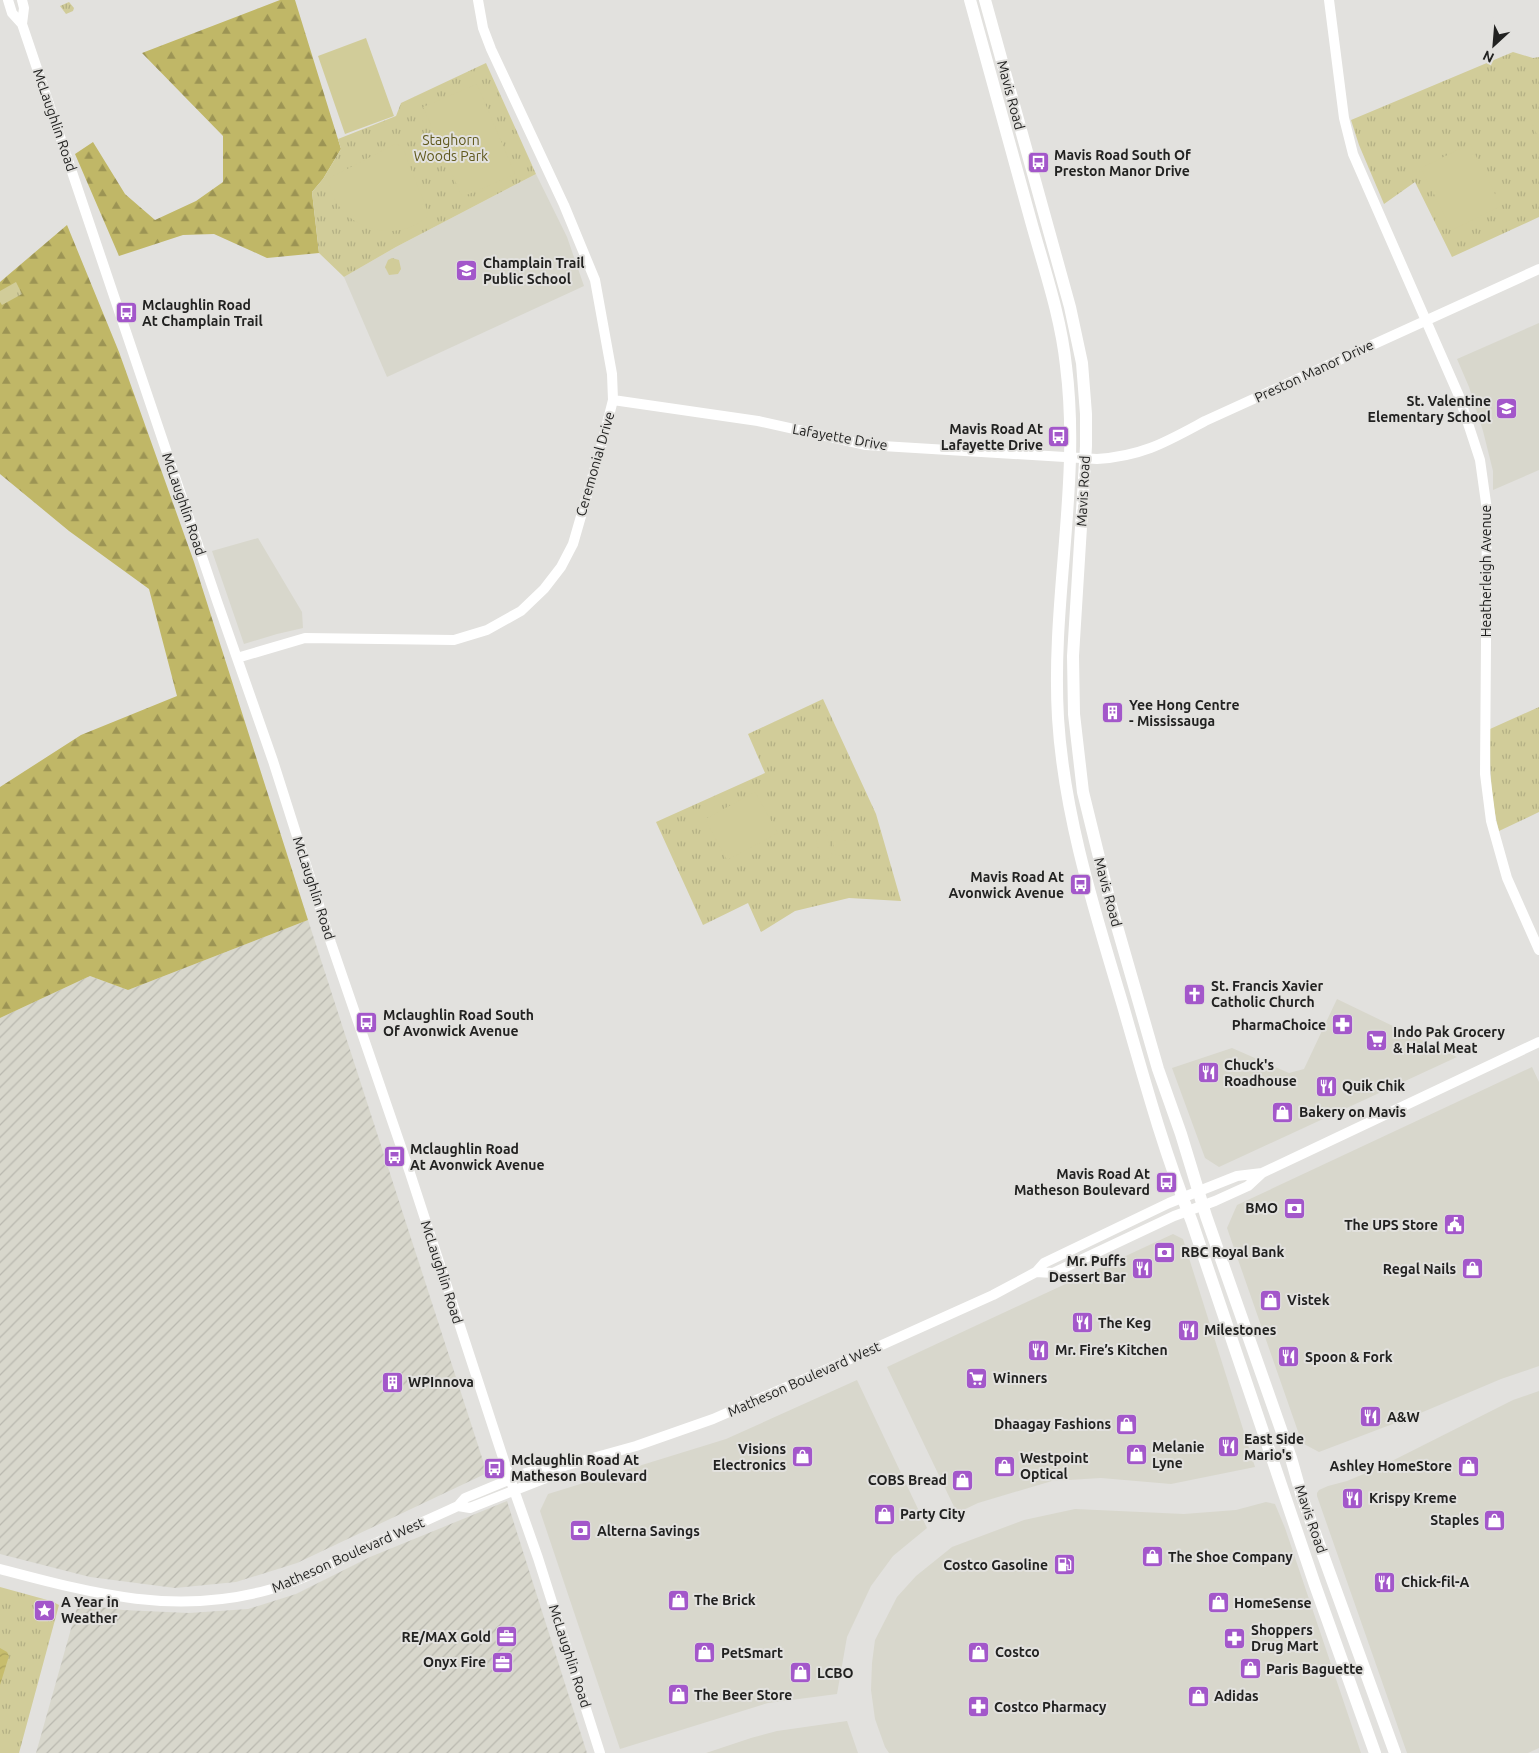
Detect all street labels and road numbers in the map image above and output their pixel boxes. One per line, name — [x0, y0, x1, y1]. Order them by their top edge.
street label: Mavis Road — [994, 59, 1028, 131]
street label: McLaughlin Road — [30, 67, 80, 173]
street label: Preston Manor Drive — [1252, 336, 1376, 406]
street label: Ceremonial Drive — [572, 410, 618, 518]
street label: Lafayette Drive — [791, 421, 889, 453]
street label: McLaughlin Road — [159, 451, 209, 557]
street label: Mavis Road — [1073, 455, 1093, 527]
street label: Heatherleigh Avenue — [1478, 505, 1494, 637]
street label: McLaughlin Road — [290, 834, 338, 942]
street label: Mavis Road — [1091, 856, 1125, 928]
street label: McLaughlin Road — [418, 1218, 466, 1326]
street label: Matheson Boulevard West — [725, 1338, 883, 1420]
street label: Mavis Road — [1292, 1483, 1330, 1555]
street label: Matheson Boulevard West — [269, 1514, 427, 1596]
street label: McLaughlin Road — [546, 1602, 594, 1710]

